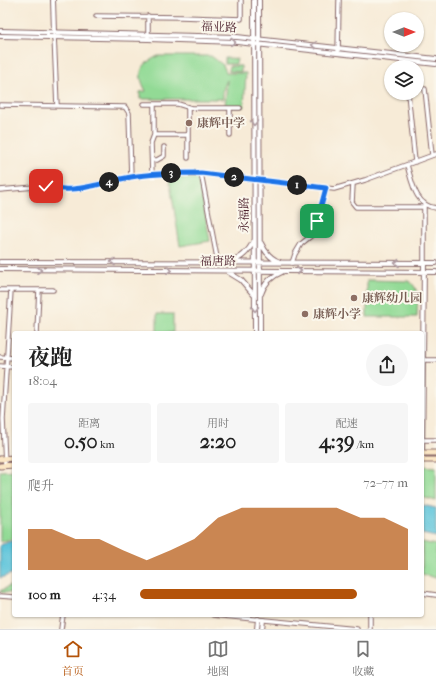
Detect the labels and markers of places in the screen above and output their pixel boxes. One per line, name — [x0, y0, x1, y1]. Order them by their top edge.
place label: 康辉中学 — [197, 116, 245, 130]
marker: 康辉中学 — [184, 118, 194, 128]
pin: 3 — [161, 163, 181, 183]
pin: 2 — [224, 167, 244, 187]
pin — [29, 169, 63, 203]
pin: 4 — [99, 172, 119, 192]
pin: 1 — [287, 175, 307, 195]
pin — [300, 204, 334, 238]
place label: 康辉幼儿园 — [362, 291, 422, 305]
marker: 康辉幼儿园 — [349, 293, 359, 303]
place label: 康辉小学 — [313, 307, 361, 321]
marker: 康辉小学 — [300, 309, 310, 319]

